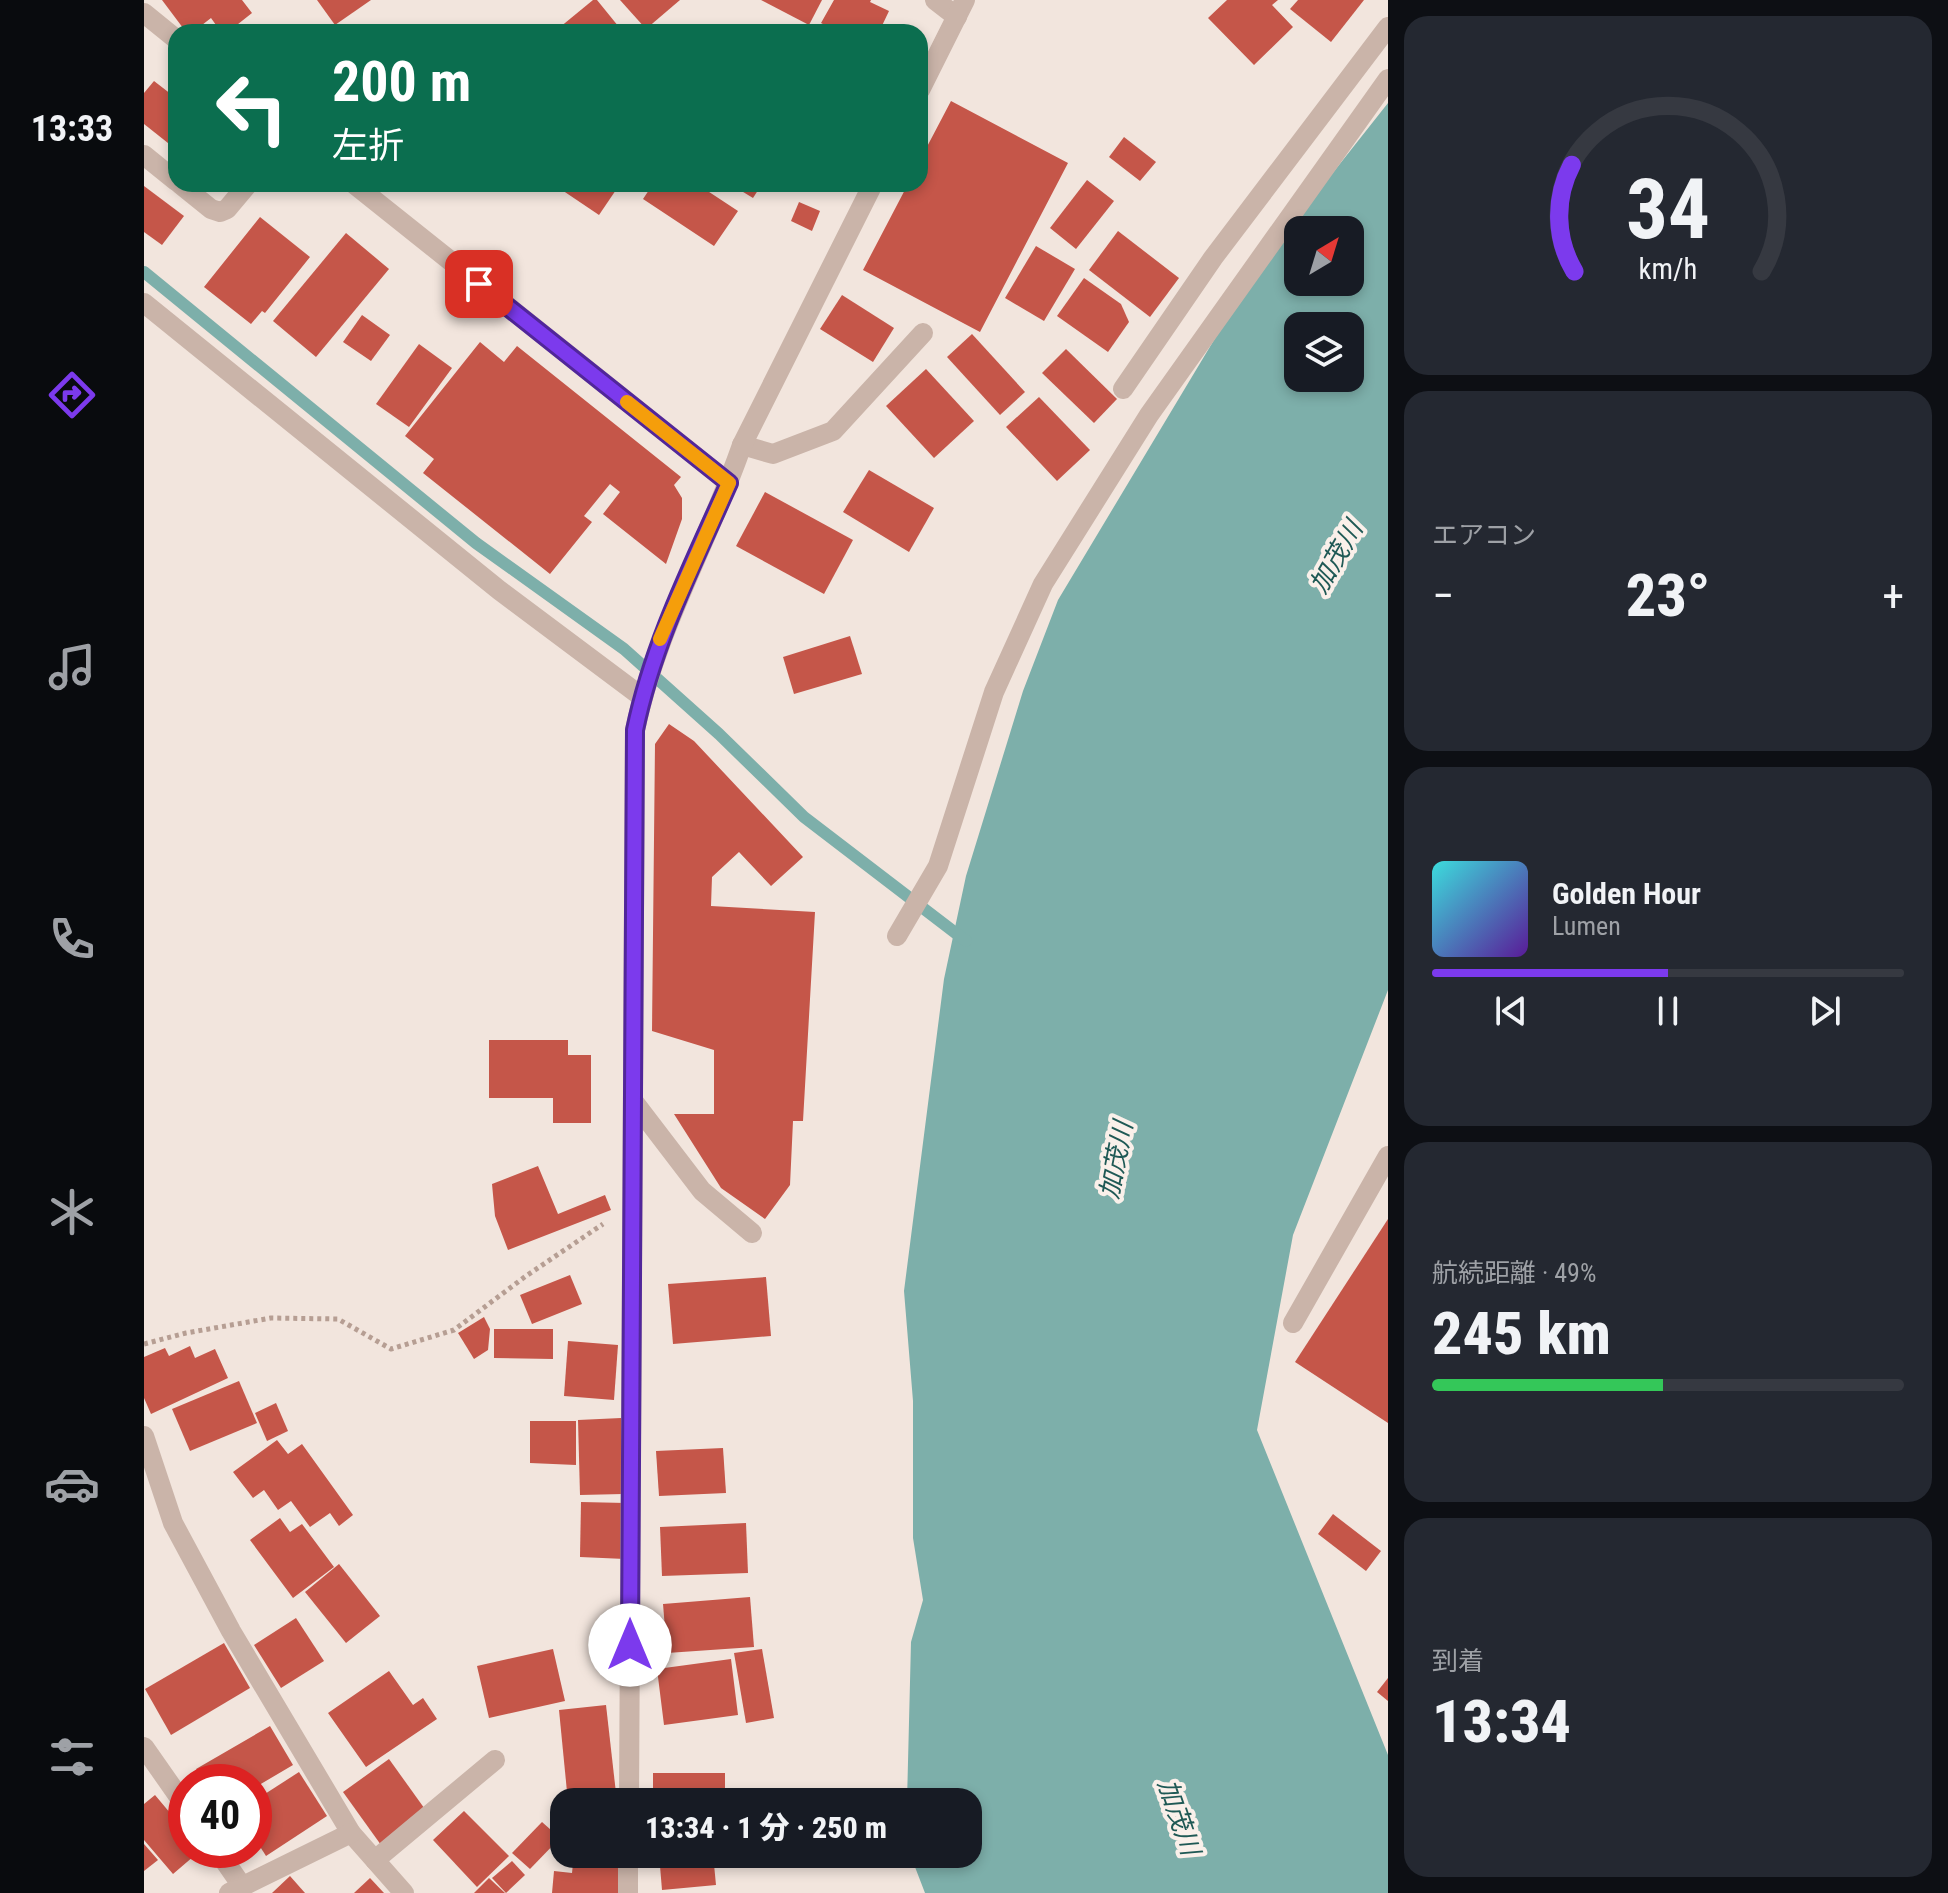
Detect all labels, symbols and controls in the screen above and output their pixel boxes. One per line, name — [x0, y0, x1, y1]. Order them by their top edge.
text: 200 m — [332, 49, 471, 115]
icon: left — [200, 56, 304, 160]
text: 13:33 — [31, 108, 113, 150]
text: 左折 — [332, 125, 404, 167]
text: 34 — [1626, 160, 1710, 257]
north arrow — [1284, 216, 1364, 296]
map controls — [1284, 216, 1364, 392]
pin — [445, 250, 513, 318]
text: km/h — [1639, 252, 1697, 286]
icon: arrive — [457, 262, 501, 306]
button: layers — [1284, 312, 1364, 392]
icon: directions — [44, 367, 100, 423]
water label: 加茂川 — [1304, 513, 1370, 598]
text: エアコン — [1432, 520, 1536, 550]
text: 23° — [1626, 560, 1710, 631]
text: − — [1432, 570, 1454, 622]
text: + — [1882, 570, 1904, 622]
icon: music — [44, 639, 100, 695]
text: Golden Hour — [1552, 876, 1701, 911]
icon: phone — [44, 911, 100, 967]
text: Lumen — [1552, 911, 1621, 941]
icon: previous — [1489, 989, 1533, 1033]
icon: pause — [1646, 989, 1690, 1033]
icon: next — [1803, 989, 1847, 1033]
water label: 加茂川 — [1094, 1116, 1139, 1201]
icon: climate — [44, 1184, 100, 1240]
text: 航続距離 · 49% — [1432, 1258, 1596, 1288]
text: 245 km — [1432, 1298, 1611, 1369]
icon: car — [44, 1456, 100, 1512]
position arrow — [588, 1603, 672, 1687]
text: 到着 — [1432, 1646, 1484, 1676]
text: 13:34 — [1432, 1686, 1571, 1757]
icon: filters — [44, 1729, 100, 1785]
speed limit sign: 40 — [168, 1764, 272, 1868]
water label: 加茂川 — [1152, 1775, 1207, 1862]
text: 13:34 · 1 分 · 250 m — [645, 1810, 887, 1845]

